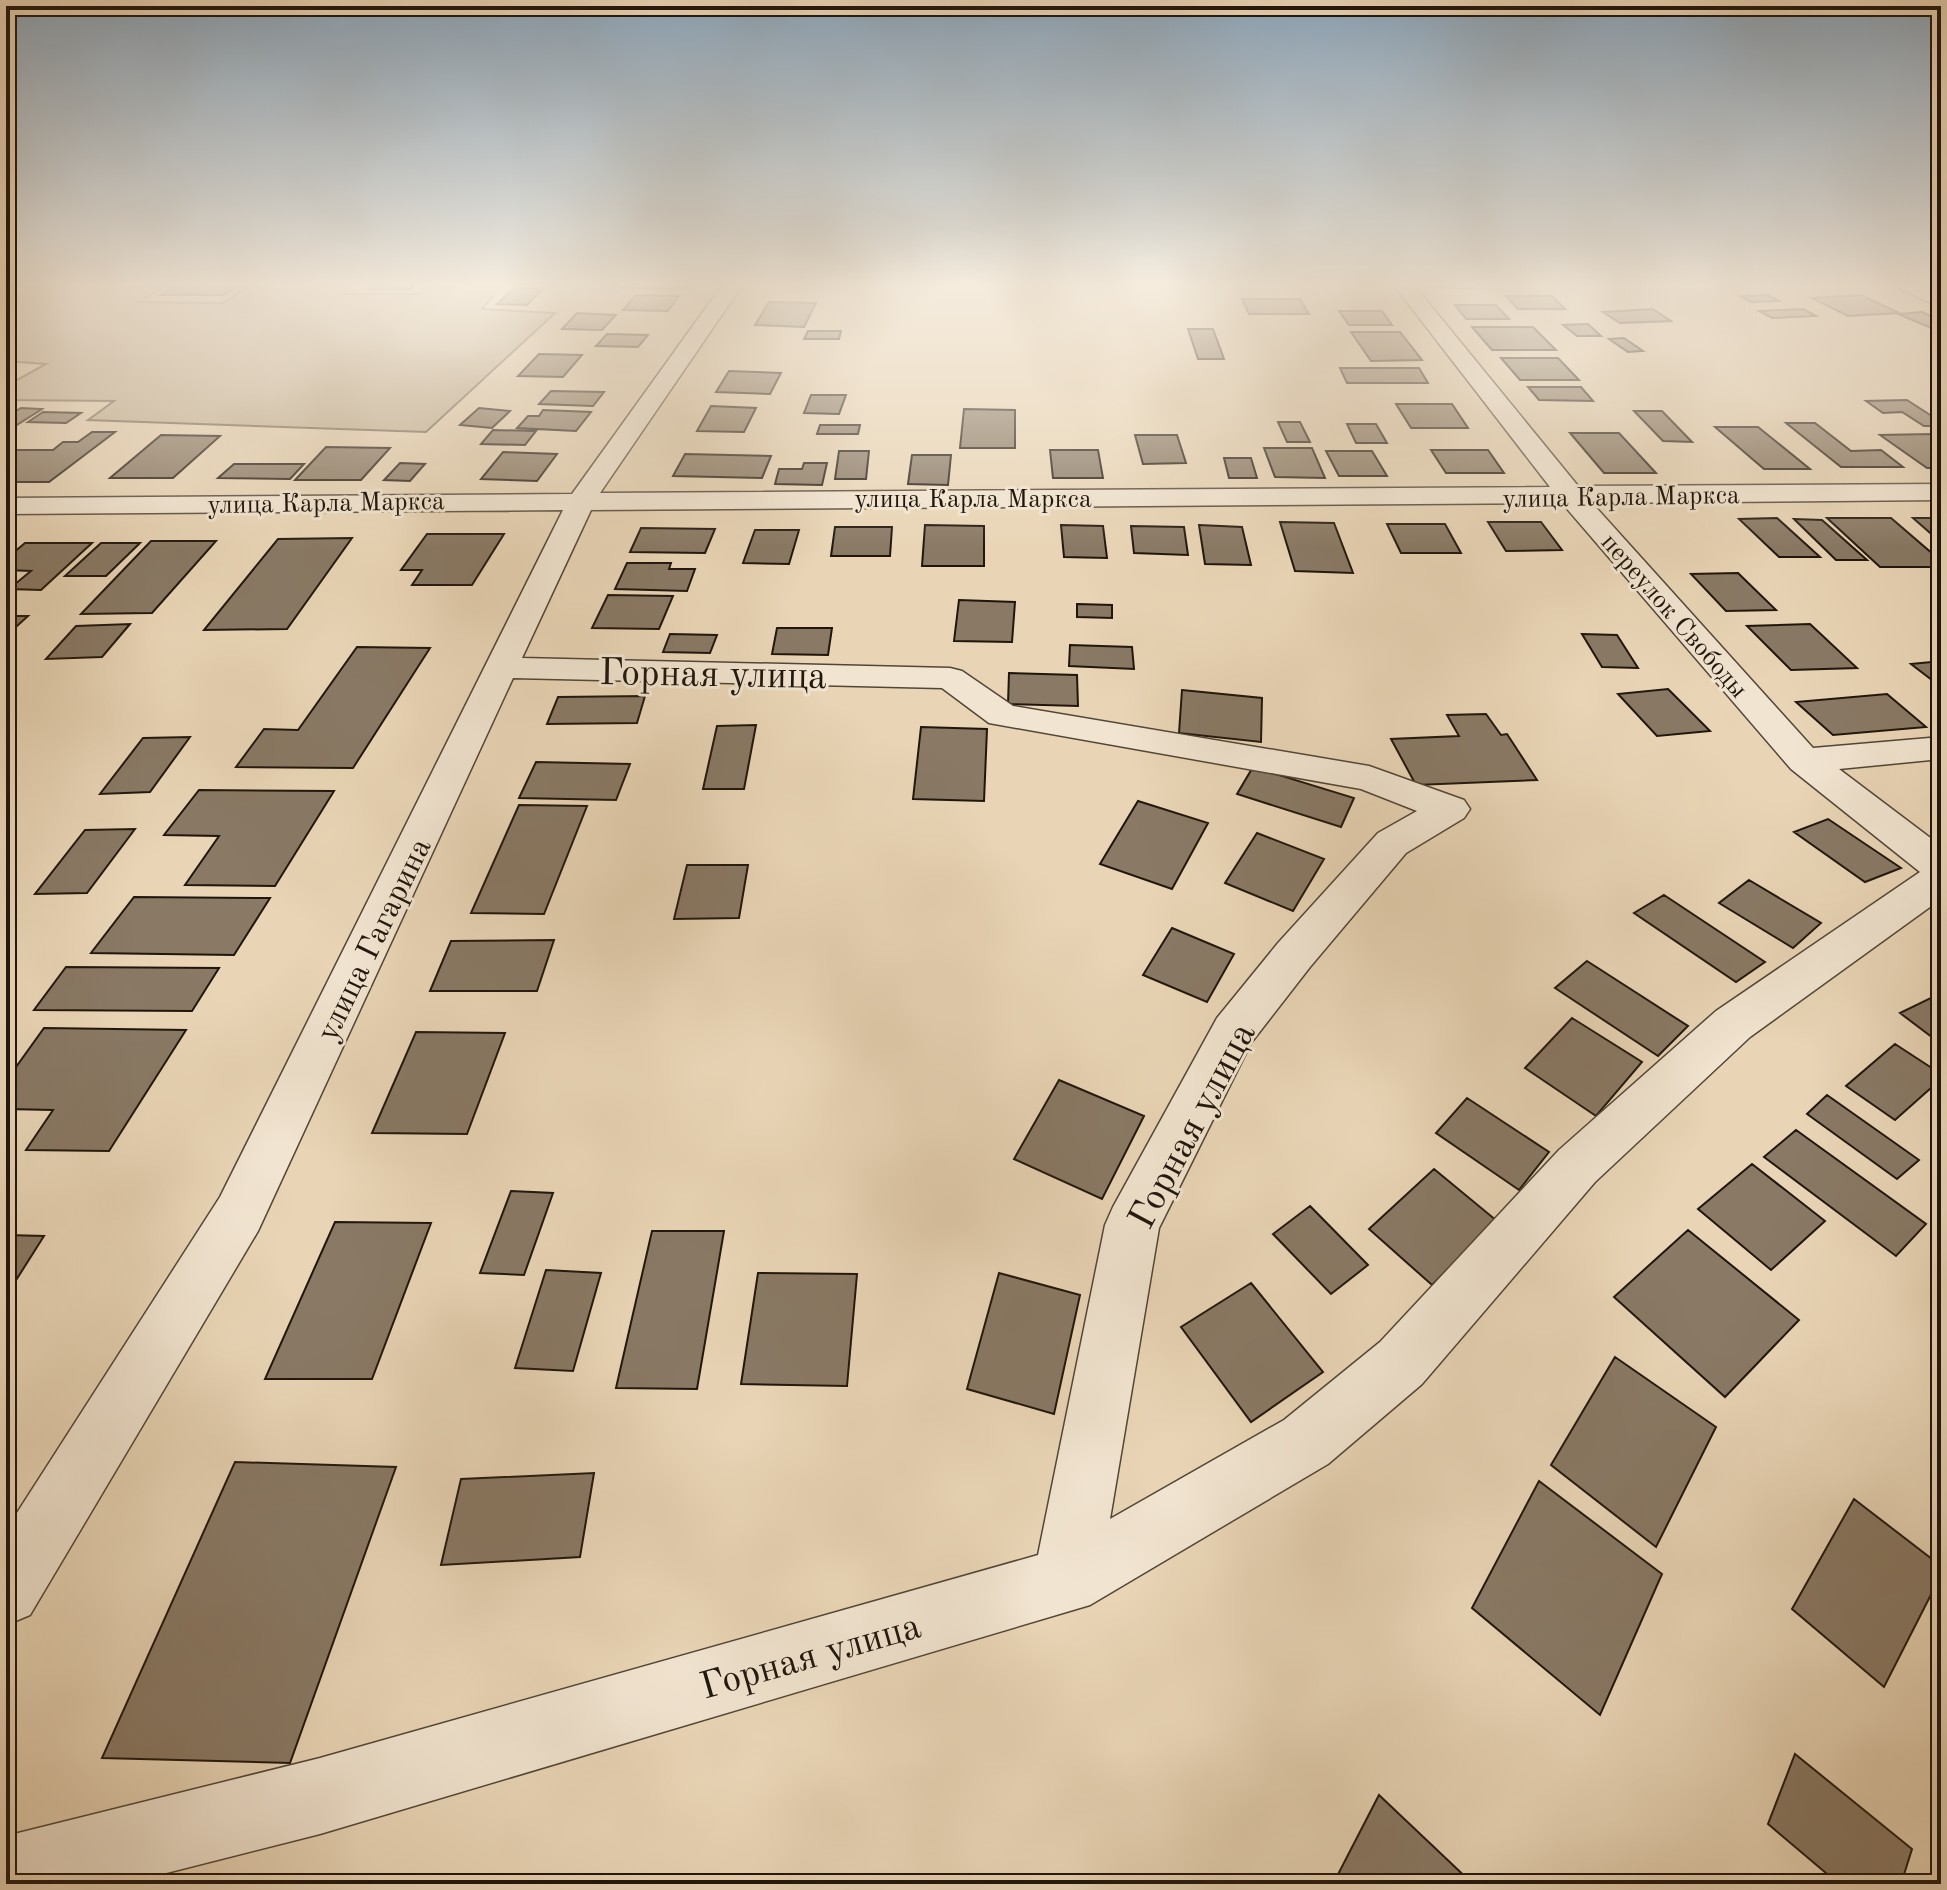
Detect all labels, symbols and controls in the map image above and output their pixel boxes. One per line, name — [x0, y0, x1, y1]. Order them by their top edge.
street label: улица Карла Маркса — [1502, 483, 1740, 513]
street label: улица Карла Маркса — [854, 487, 1092, 513]
street label: улица Карла Маркса — [207, 489, 445, 519]
street label: переулок Свободы — [1595, 529, 1752, 703]
street label: Горная улица — [599, 655, 827, 697]
street label: улица Гагарина — [313, 834, 439, 1047]
street label: Горная улица — [1123, 1017, 1264, 1236]
street label: Горная улица — [696, 1608, 926, 1708]

